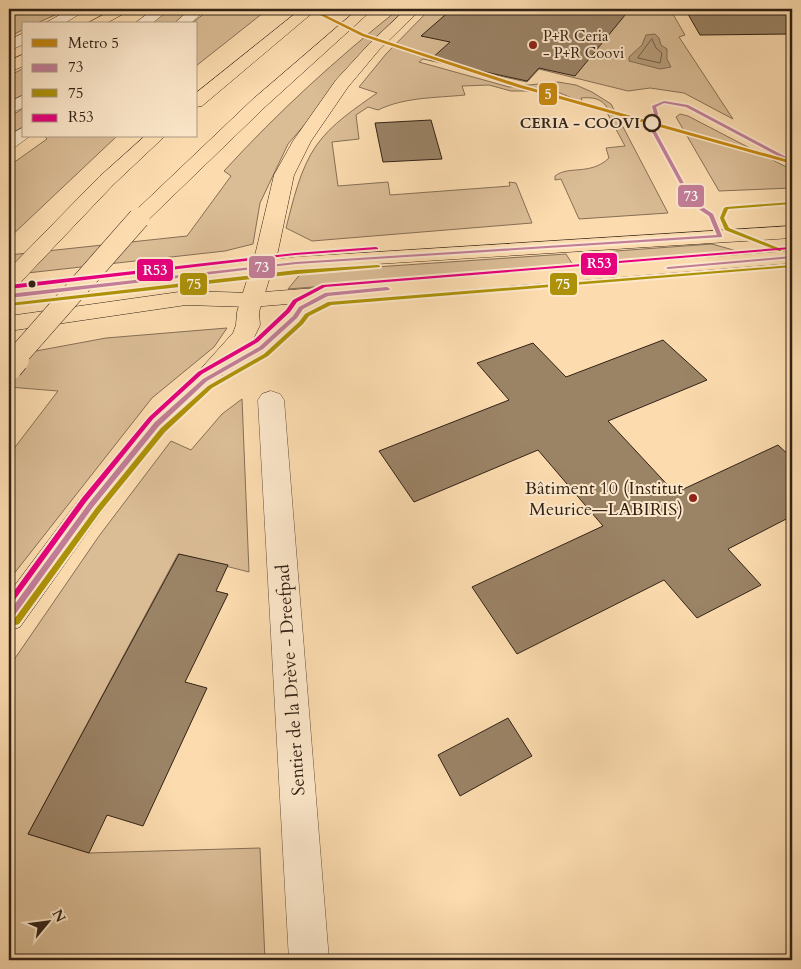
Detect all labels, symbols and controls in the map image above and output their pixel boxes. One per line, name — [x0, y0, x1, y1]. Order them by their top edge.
legend — [22, 22, 198, 138]
place label: P+R Ceria - P+R Coovi — [543, 26, 624, 63]
text: Metro 5 — [68, 33, 119, 53]
marker: P+R Ceria - P+R Coovi — [527, 39, 539, 51]
text: 73 — [68, 57, 83, 77]
line badge: 5 — [538, 82, 558, 106]
text: 75 — [68, 83, 83, 103]
text: 5 — [544, 85, 552, 104]
text: R53 — [68, 107, 94, 127]
place label: CERIA - COOVI — [520, 113, 640, 133]
marker: CERIA - COOVI — [643, 114, 661, 132]
line badge: 73 — [677, 184, 705, 208]
text: 73 — [684, 187, 698, 206]
line badge: R53 — [580, 252, 618, 276]
text: R53 — [587, 254, 611, 273]
line badge: 73 — [248, 255, 276, 279]
line badge: R53 — [136, 258, 174, 282]
text: 73 — [255, 258, 269, 277]
text: R53 — [143, 261, 167, 280]
line badge: 75 — [179, 272, 208, 296]
line badge: 75 — [549, 272, 578, 296]
text: 75 — [187, 275, 201, 294]
text: 75 — [556, 275, 570, 294]
unlabelled marker — [27, 279, 37, 289]
place label: Bâtiment 10 (Institut Meurice—LABIRIS) — [525, 476, 683, 522]
marker: Bâtiment 10 (Institut Meurice—LABIRIS) — [687, 492, 699, 504]
street label: Sentier de la Drève - Dreefpad — [270, 563, 312, 797]
north arrow — [22, 896, 72, 946]
text: N — [48, 906, 70, 926]

